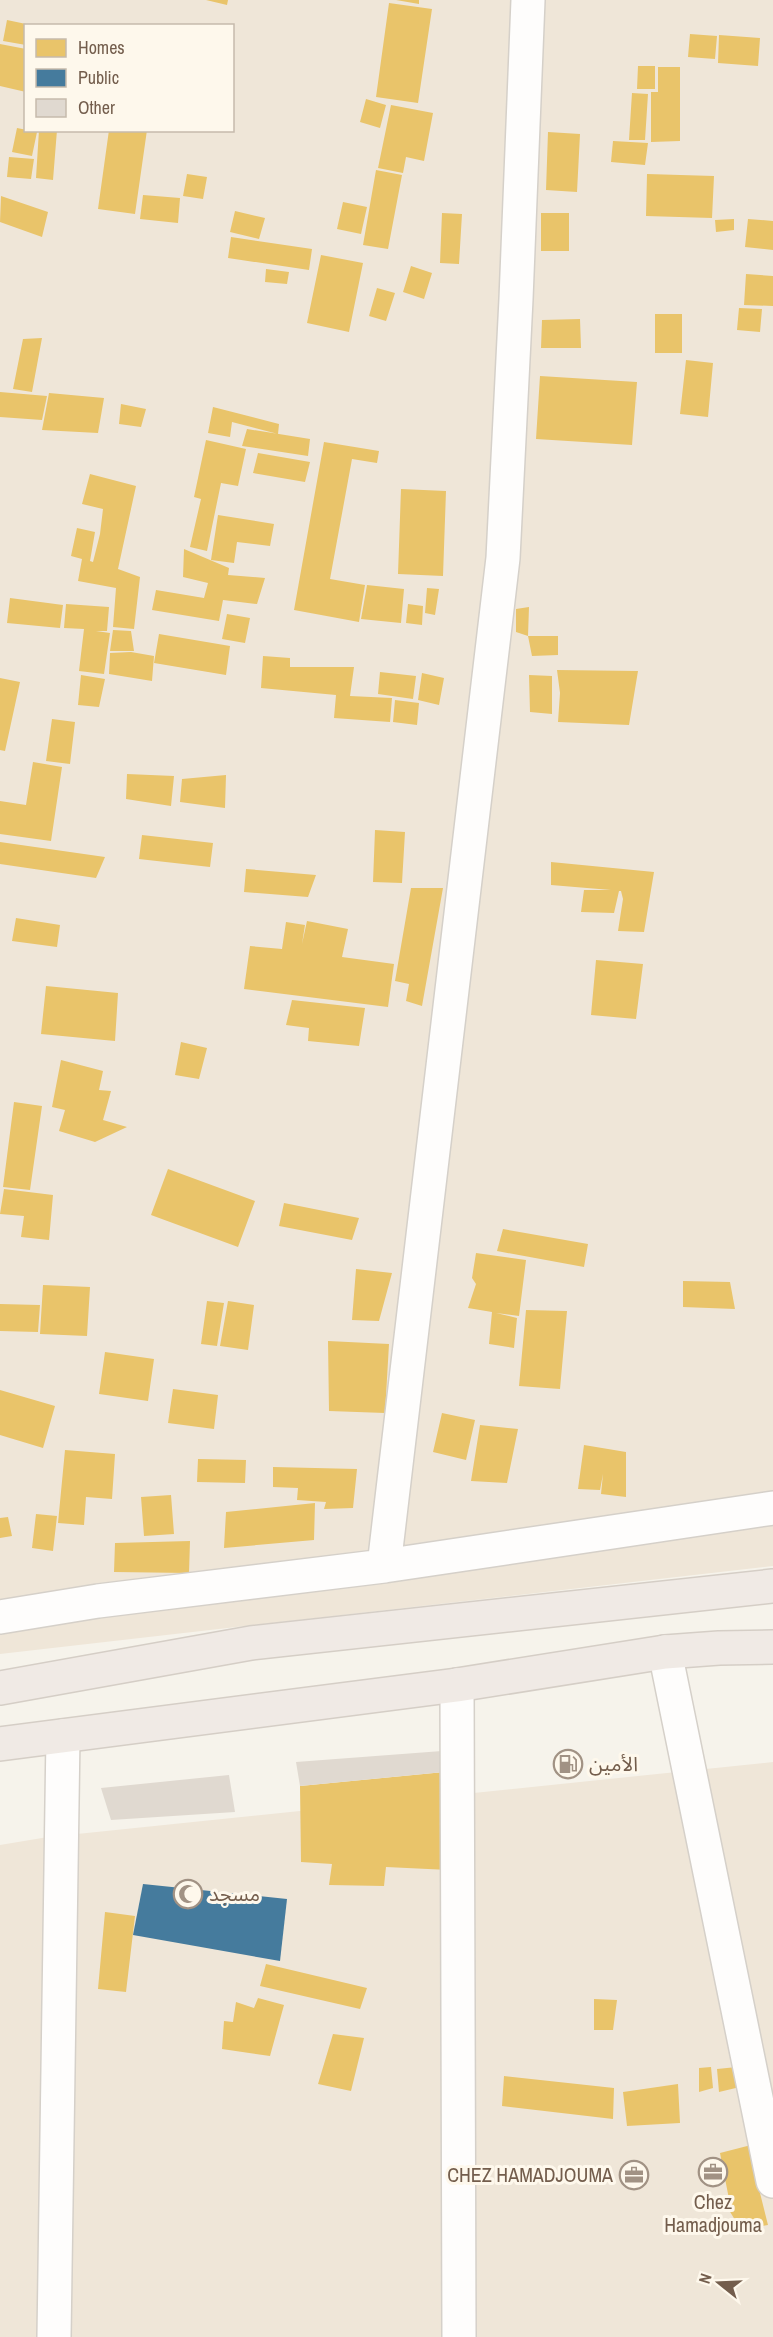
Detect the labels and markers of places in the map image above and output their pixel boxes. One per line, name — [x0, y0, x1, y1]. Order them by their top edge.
fuel station icon: الأمين — [552, 1748, 584, 1780]
place label: الأمين — [589, 1750, 638, 1777]
mosque icon: مسجد — [172, 1878, 204, 1910]
place label: مسجد — [209, 1880, 260, 1907]
office icon: Chez Hamadjouma — [697, 2156, 729, 2188]
office icon: CHEZ HAMADJOUMA — [618, 2159, 650, 2191]
place label: CHEZ HAMADJOUMA — [447, 2161, 613, 2188]
place label: Chez Hamadjouma — [664, 2188, 762, 2238]

